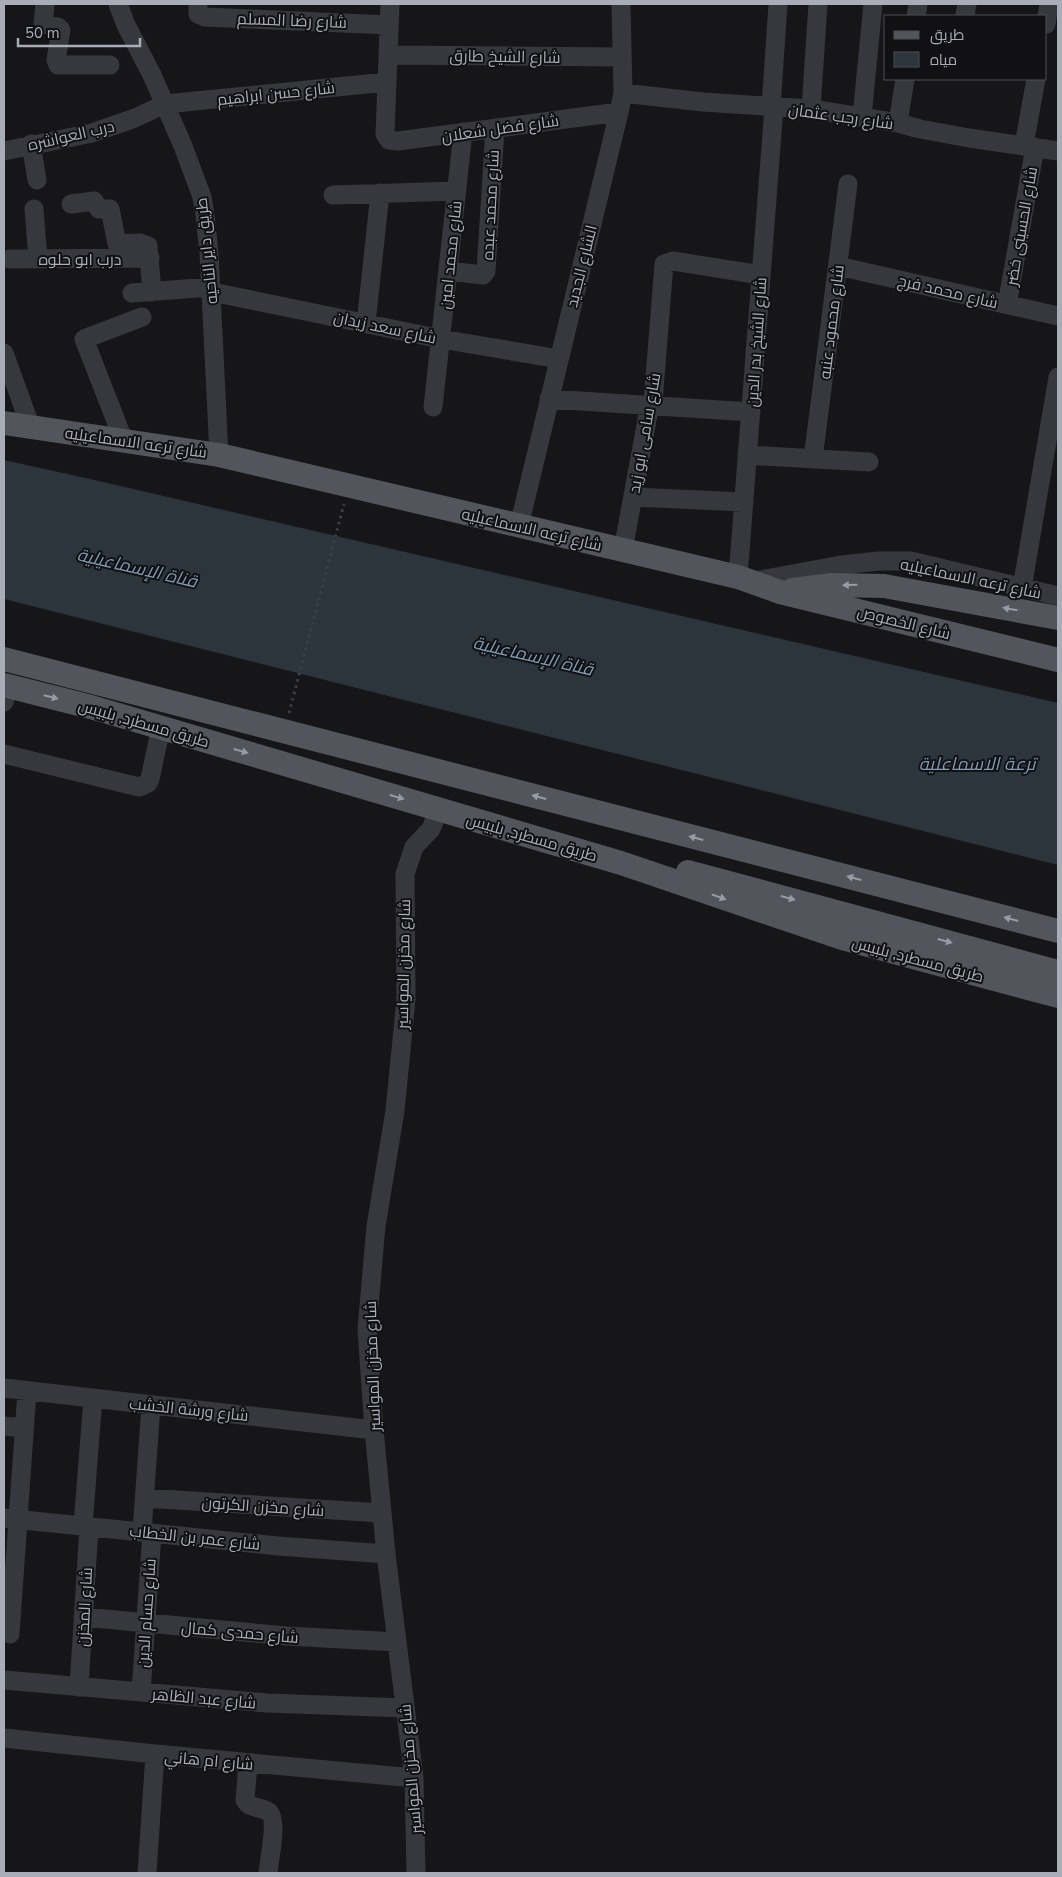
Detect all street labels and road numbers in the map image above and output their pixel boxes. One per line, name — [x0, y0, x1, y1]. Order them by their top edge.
street label: شارع رضا المسلم — [237, 8, 347, 34]
street label: شارع الشيخ طارق — [449, 45, 561, 69]
street label: شارع حسن ابراهيم — [216, 77, 336, 111]
street label: شارع رجب عثمان — [787, 99, 895, 135]
street label: شارع فضل شعلان — [440, 110, 560, 148]
street label: درب العواشره — [26, 115, 117, 157]
street label: شارع محمد عبده — [477, 149, 505, 261]
street label: شارع الحسينى خضر — [1001, 165, 1043, 288]
street label: طريق داير الناحيه — [190, 197, 224, 305]
street label: شارع محمد امين — [434, 200, 468, 310]
street label: الشارع الجديد — [561, 223, 603, 310]
street label: درب ابو حلوه — [38, 249, 122, 271]
street label: شارع محمود عنبه — [814, 264, 850, 381]
street label: شارع محمد فرج — [895, 270, 1000, 314]
street label: شارع الشيخ بدر الدين — [741, 276, 773, 408]
street label: شارع سعد زيدان — [331, 306, 438, 350]
street label: شارع سامى ابو زيد — [624, 371, 666, 495]
street label: شارع ترعه الاسماعيليه — [63, 422, 208, 464]
street label: شارع ترعه الاسماعيليه — [459, 503, 604, 557]
street label: شارع ترعه الاسماعيليه — [898, 553, 1043, 605]
street label: شارع الخصوص — [855, 601, 953, 645]
street label: طريق مسطرد, بلبيس — [76, 695, 212, 753]
street label: طريق مسطرد, بلبيس — [464, 809, 600, 867]
street label: شارع مخزن المواسير — [392, 899, 416, 1030]
street label: طريق مسطرد, بلبيس — [849, 932, 986, 988]
street label: شارع مخزن المواسير — [360, 1300, 386, 1433]
street label: شارع ورشة الخشب — [128, 1393, 250, 1427]
street label: شارع مخزن الكرتون — [201, 1492, 325, 1522]
street label: شارع عمر بن الخطاب — [128, 1520, 261, 1556]
street label: شارع حسام الدين — [132, 1558, 162, 1668]
street label: شارع المخزن — [72, 1567, 98, 1647]
street label: شارع حمدى كمال — [180, 1617, 300, 1649]
street label: شارع عبد الظاهر — [150, 1683, 257, 1715]
street label: شارع مخزن المواسير — [394, 1703, 428, 1836]
street label: شارع ام هاني — [163, 1746, 254, 1778]

